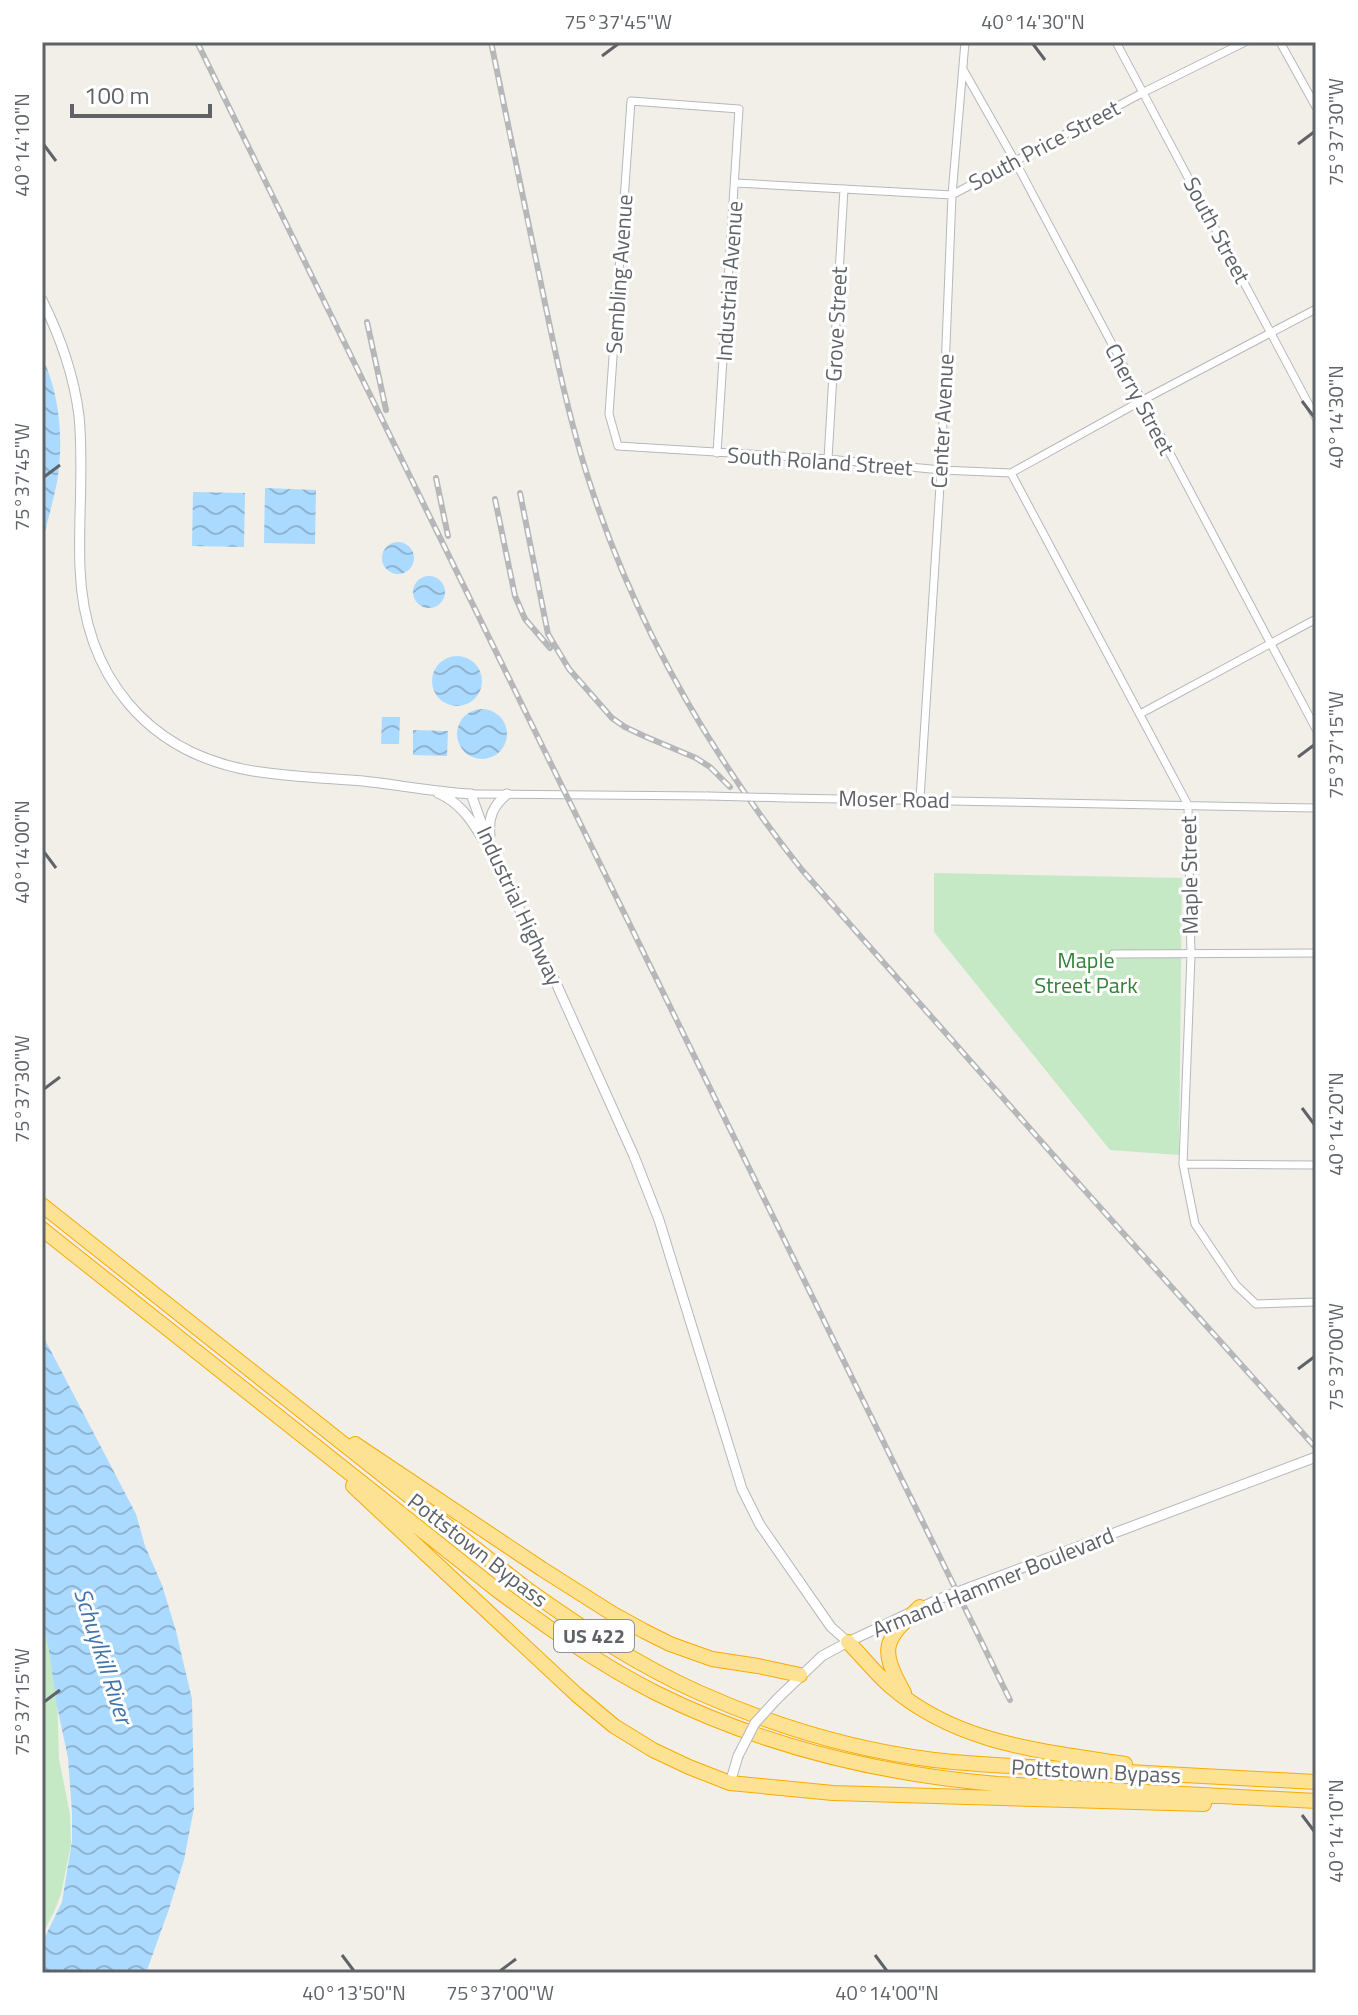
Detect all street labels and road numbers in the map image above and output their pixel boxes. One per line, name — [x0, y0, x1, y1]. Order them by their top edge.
street label: South Price Street — [962, 91, 1126, 199]
street label: South Street — [1175, 171, 1259, 290]
street label: Sembling Avenue — [596, 193, 642, 355]
street label: Industrial Avenue — [706, 200, 752, 362]
street label: Grove Street — [816, 265, 856, 383]
street label: Cherry Street — [1096, 337, 1184, 461]
street label: Center Avenue — [921, 353, 963, 489]
street label: South Roland Street — [726, 438, 914, 484]
street label: Moser Road — [838, 781, 950, 817]
street label: Maple Street — [1171, 815, 1207, 935]
street label: Industrial Highway — [468, 821, 572, 992]
street label: Pottstown Bypass — [401, 1484, 555, 1616]
street label: Armand Hammer Boulevard — [867, 1518, 1119, 1646]
road number: US 422 — [554, 1620, 634, 1652]
street label: Pottstown Bypass — [1010, 1750, 1182, 1792]

